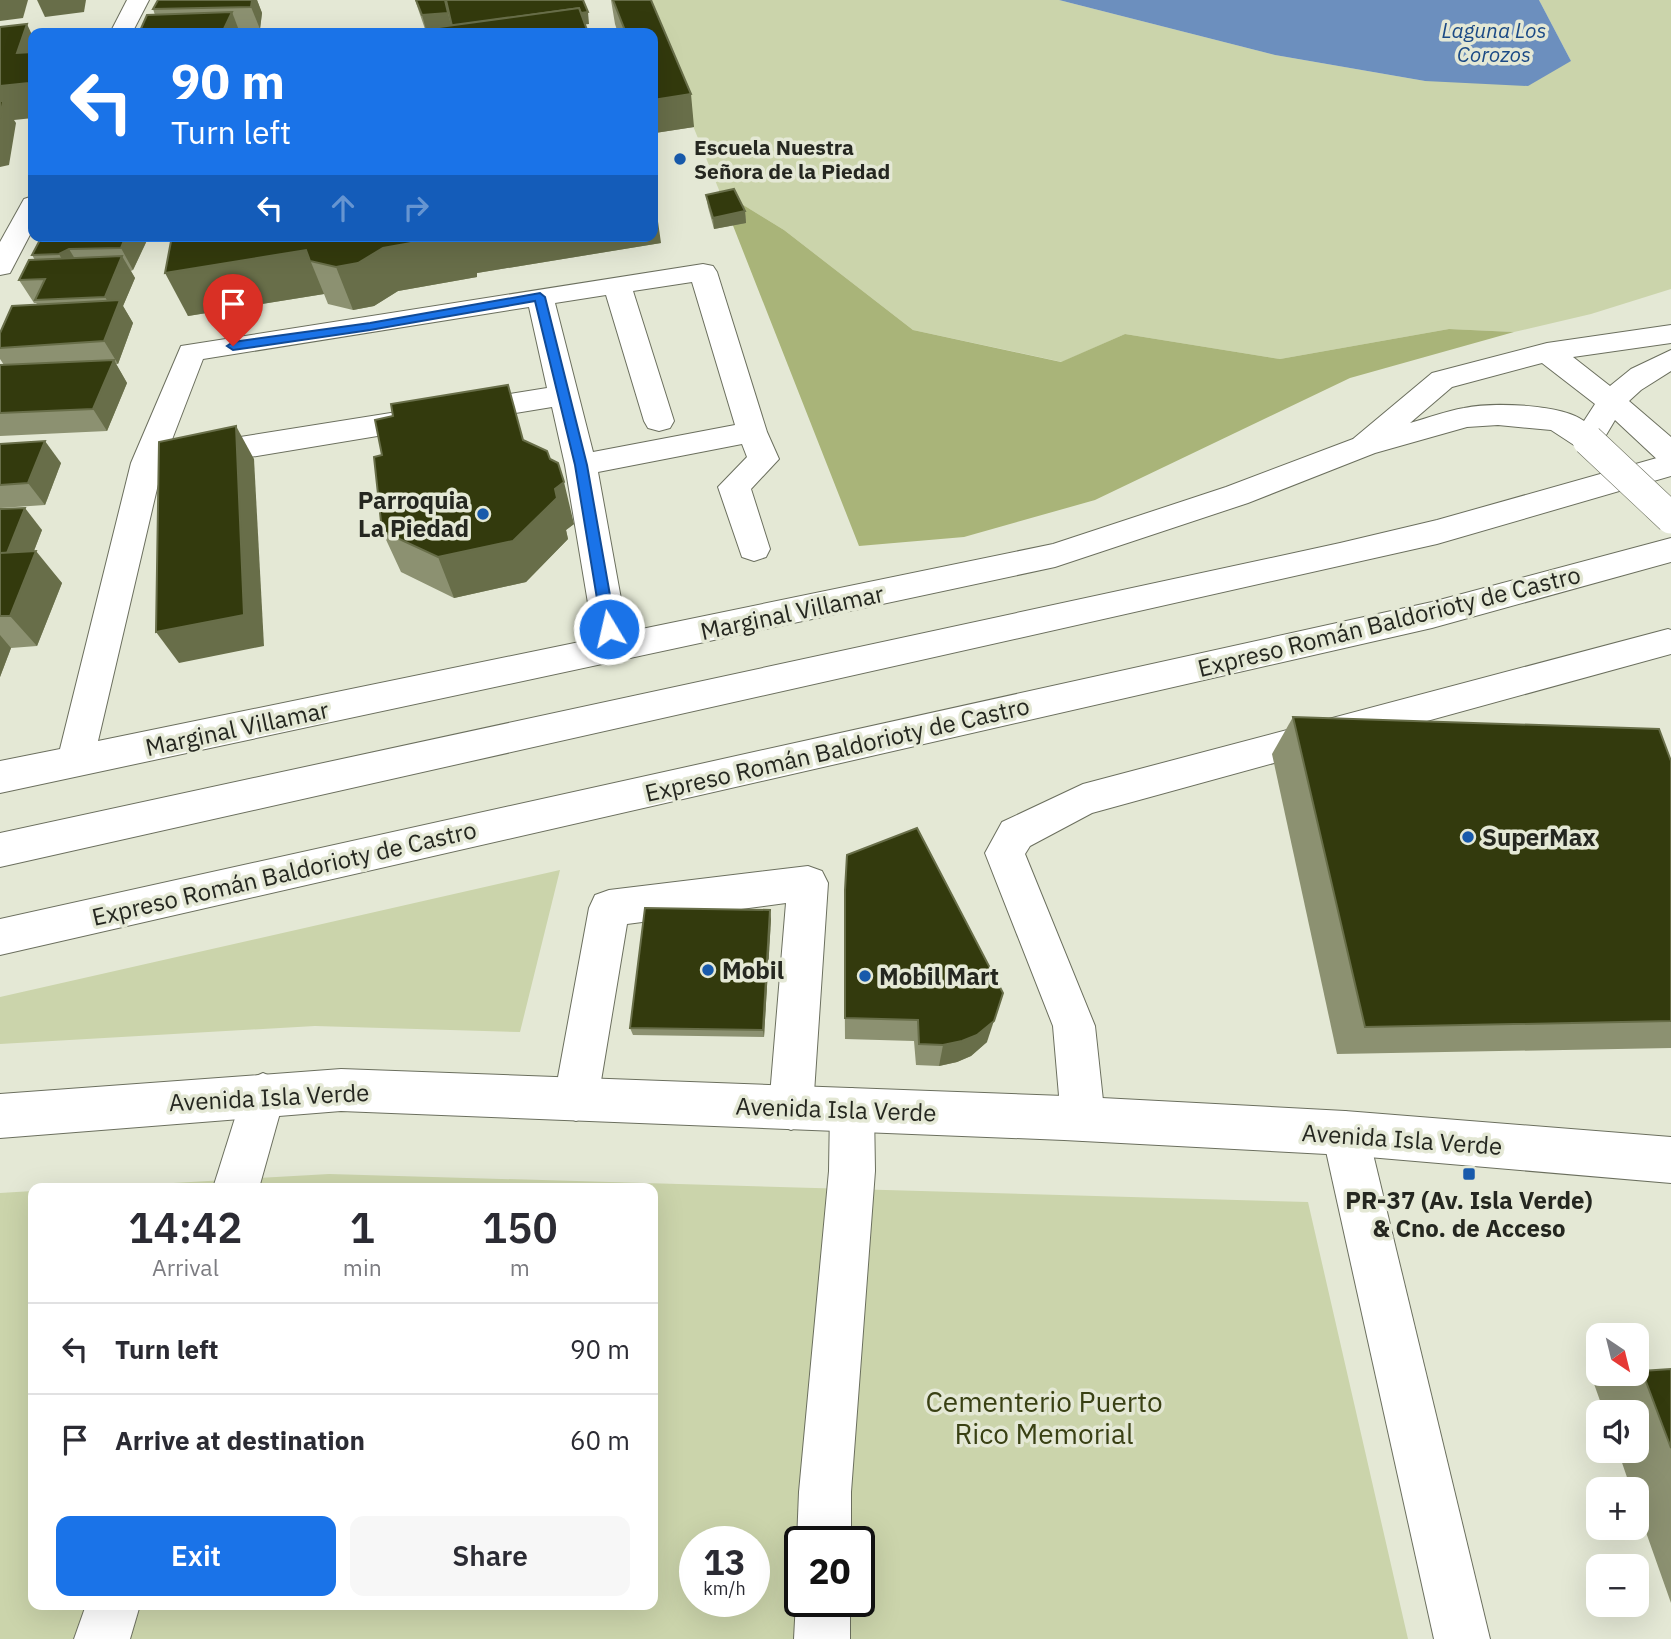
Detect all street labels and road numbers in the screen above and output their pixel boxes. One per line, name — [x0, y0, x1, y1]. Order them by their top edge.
street label: Expreso Román Baldorioty de Castro — [1194, 558, 1584, 684]
street label: Marginal Villamar — [697, 577, 887, 647]
street label: Expreso Román Baldorioty de Castro — [642, 689, 1032, 809]
street label: Marginal Villamar — [142, 693, 332, 763]
street label: Expreso Román Baldorioty de Castro — [89, 813, 479, 933]
street label: Avenida Isla Verde — [168, 1076, 370, 1118]
street label: Avenida Isla Verde — [735, 1090, 937, 1128]
street label: Avenida Isla Verde — [1301, 1116, 1503, 1162]

